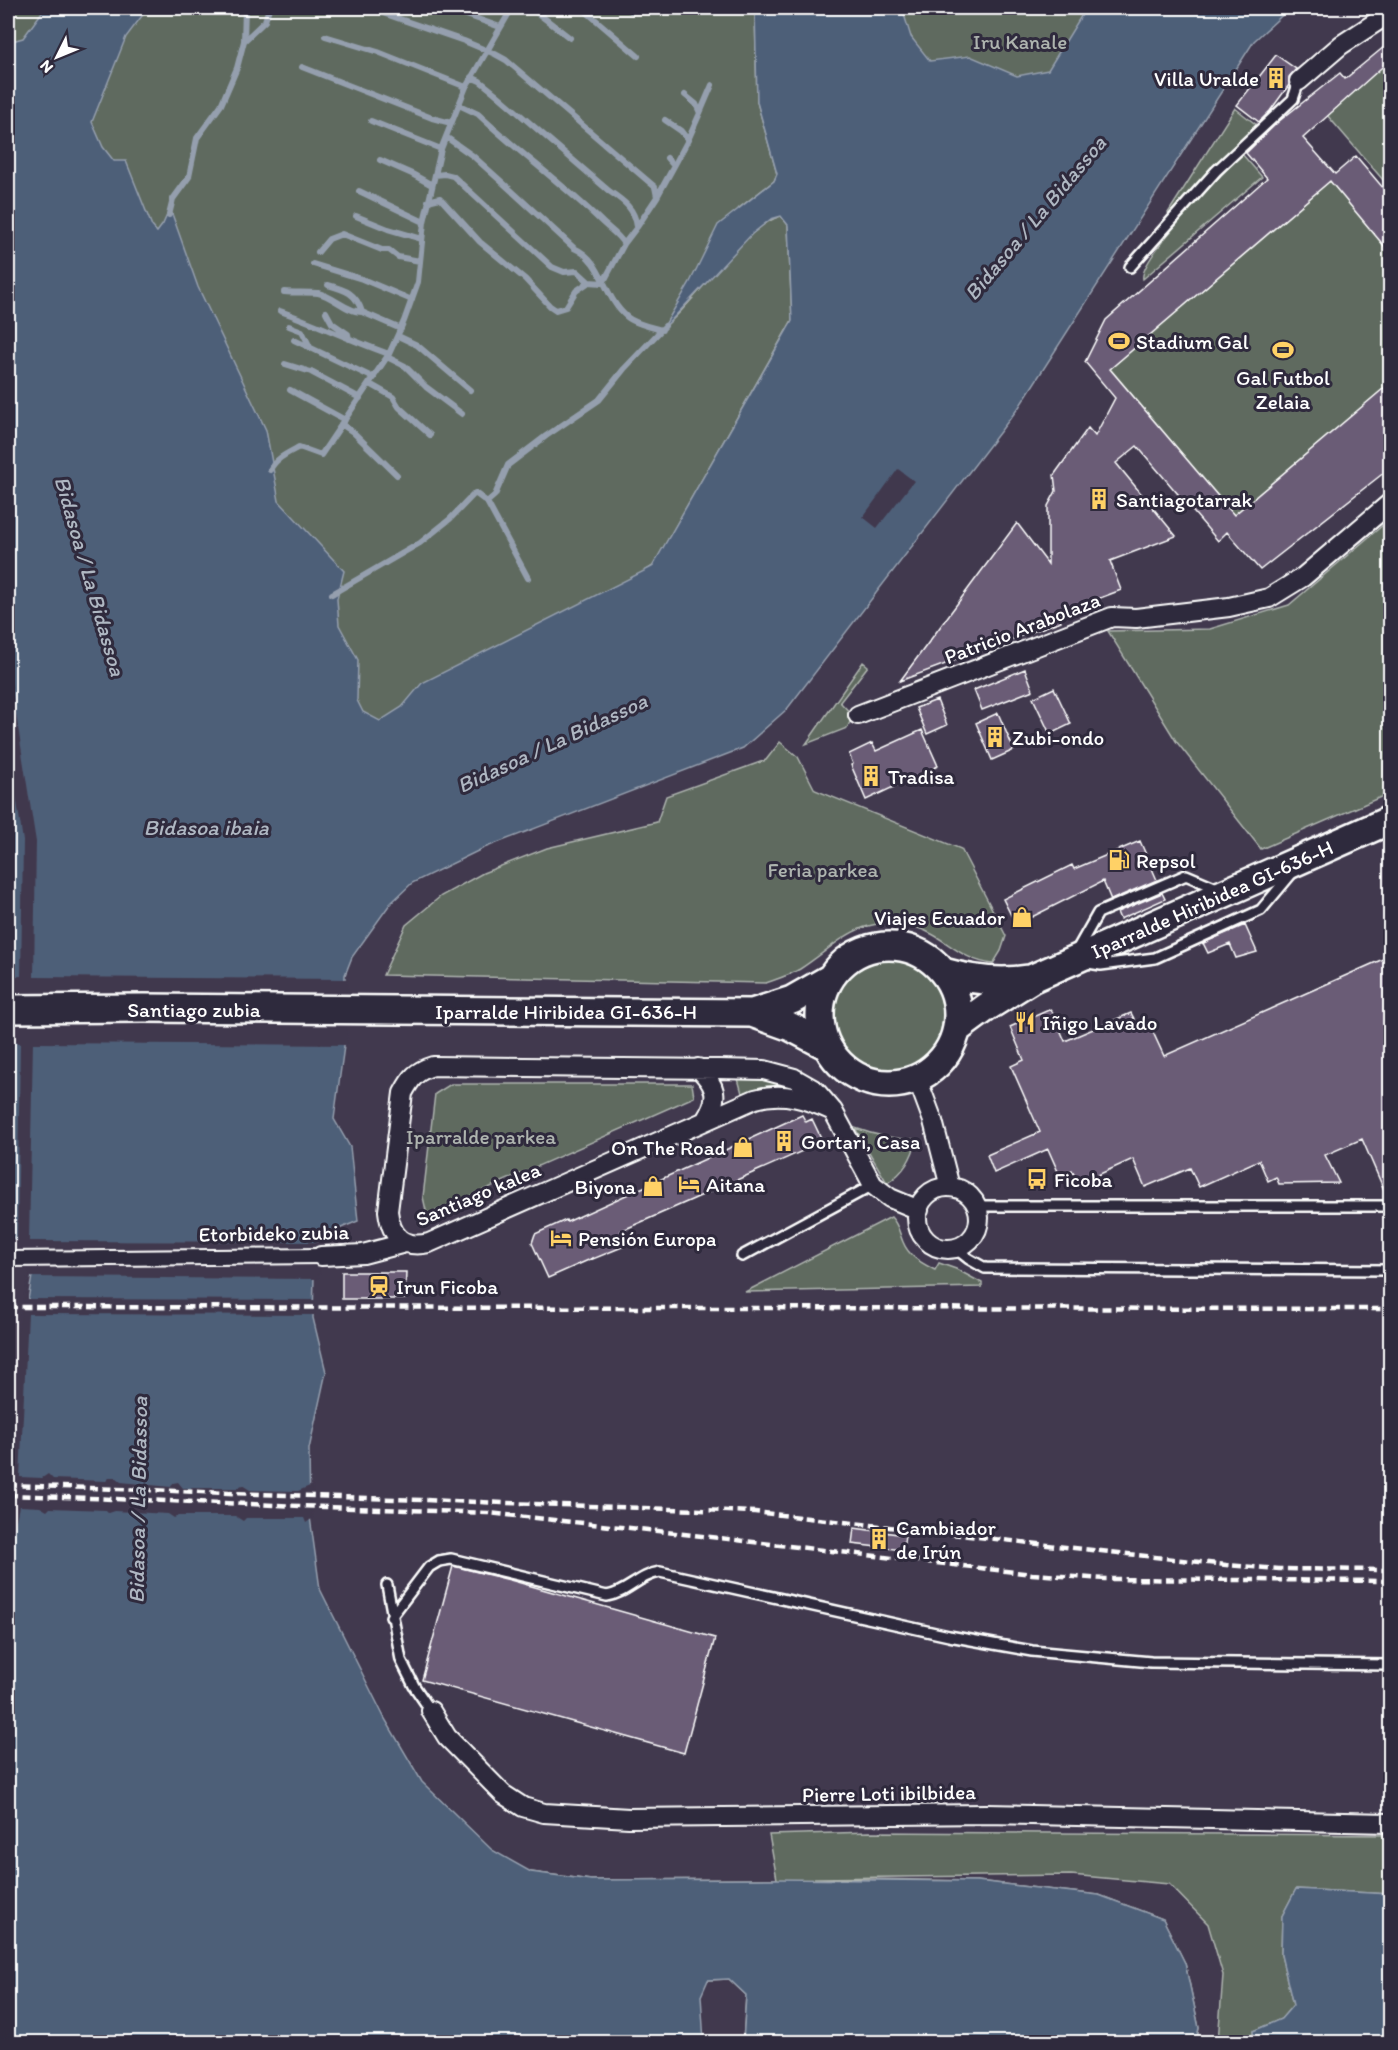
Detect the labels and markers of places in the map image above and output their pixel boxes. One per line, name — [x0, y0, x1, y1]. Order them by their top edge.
place label: Villa Uralde — [1154, 66, 1259, 91]
building icon: Villa Uralde — [1264, 66, 1288, 90]
sports icon: Stadium Gal — [1107, 329, 1131, 353]
place label: Stadium Gal — [1136, 329, 1249, 354]
sports icon: Gal Futbol Zelaia — [1271, 338, 1295, 362]
place label: Gal Futbol Zelaia — [1236, 365, 1330, 414]
building icon: Santiagotarrak — [1087, 487, 1111, 511]
place label: Santiagotarrak — [1116, 487, 1253, 512]
building icon: Zubi-ondo — [983, 725, 1007, 749]
place label: Zubi-ondo — [1012, 725, 1104, 750]
building icon: Tradisa — [859, 764, 883, 788]
place label: Tradisa — [888, 764, 955, 789]
fuel station icon: Repsol — [1107, 848, 1131, 872]
place label: Repsol — [1136, 848, 1196, 873]
place label: Viajes Ecuador — [874, 905, 1005, 930]
shop icon: Viajes Ecuador — [1010, 905, 1034, 929]
restaurant icon: Iñigo Lavado — [1013, 1010, 1037, 1034]
place label: Iñigo Lavado — [1042, 1010, 1158, 1035]
building icon: Gortari, Casa — [772, 1129, 796, 1153]
place label: Gortari, Casa — [801, 1129, 920, 1154]
place label: On The Road — [611, 1135, 727, 1160]
shop icon: On The Road — [731, 1135, 755, 1159]
bus stop icon: Ficoba — [1025, 1167, 1049, 1191]
place label: Ficoba — [1054, 1167, 1113, 1192]
hotel icon: Aitana — [677, 1172, 701, 1196]
place label: Aitana — [706, 1172, 765, 1197]
place label: Biyona — [574, 1174, 636, 1199]
shop icon: Biyona — [641, 1174, 665, 1198]
hotel icon: Pensión Europa — [549, 1226, 573, 1250]
place label: Pensión Europa — [578, 1226, 716, 1251]
station icon: Irun Ficoba — [367, 1274, 391, 1298]
place label: Irun Ficoba — [396, 1274, 498, 1299]
place label: Cambiador de Irún — [896, 1515, 996, 1564]
building icon: Cambiador de Irún — [867, 1527, 891, 1551]

